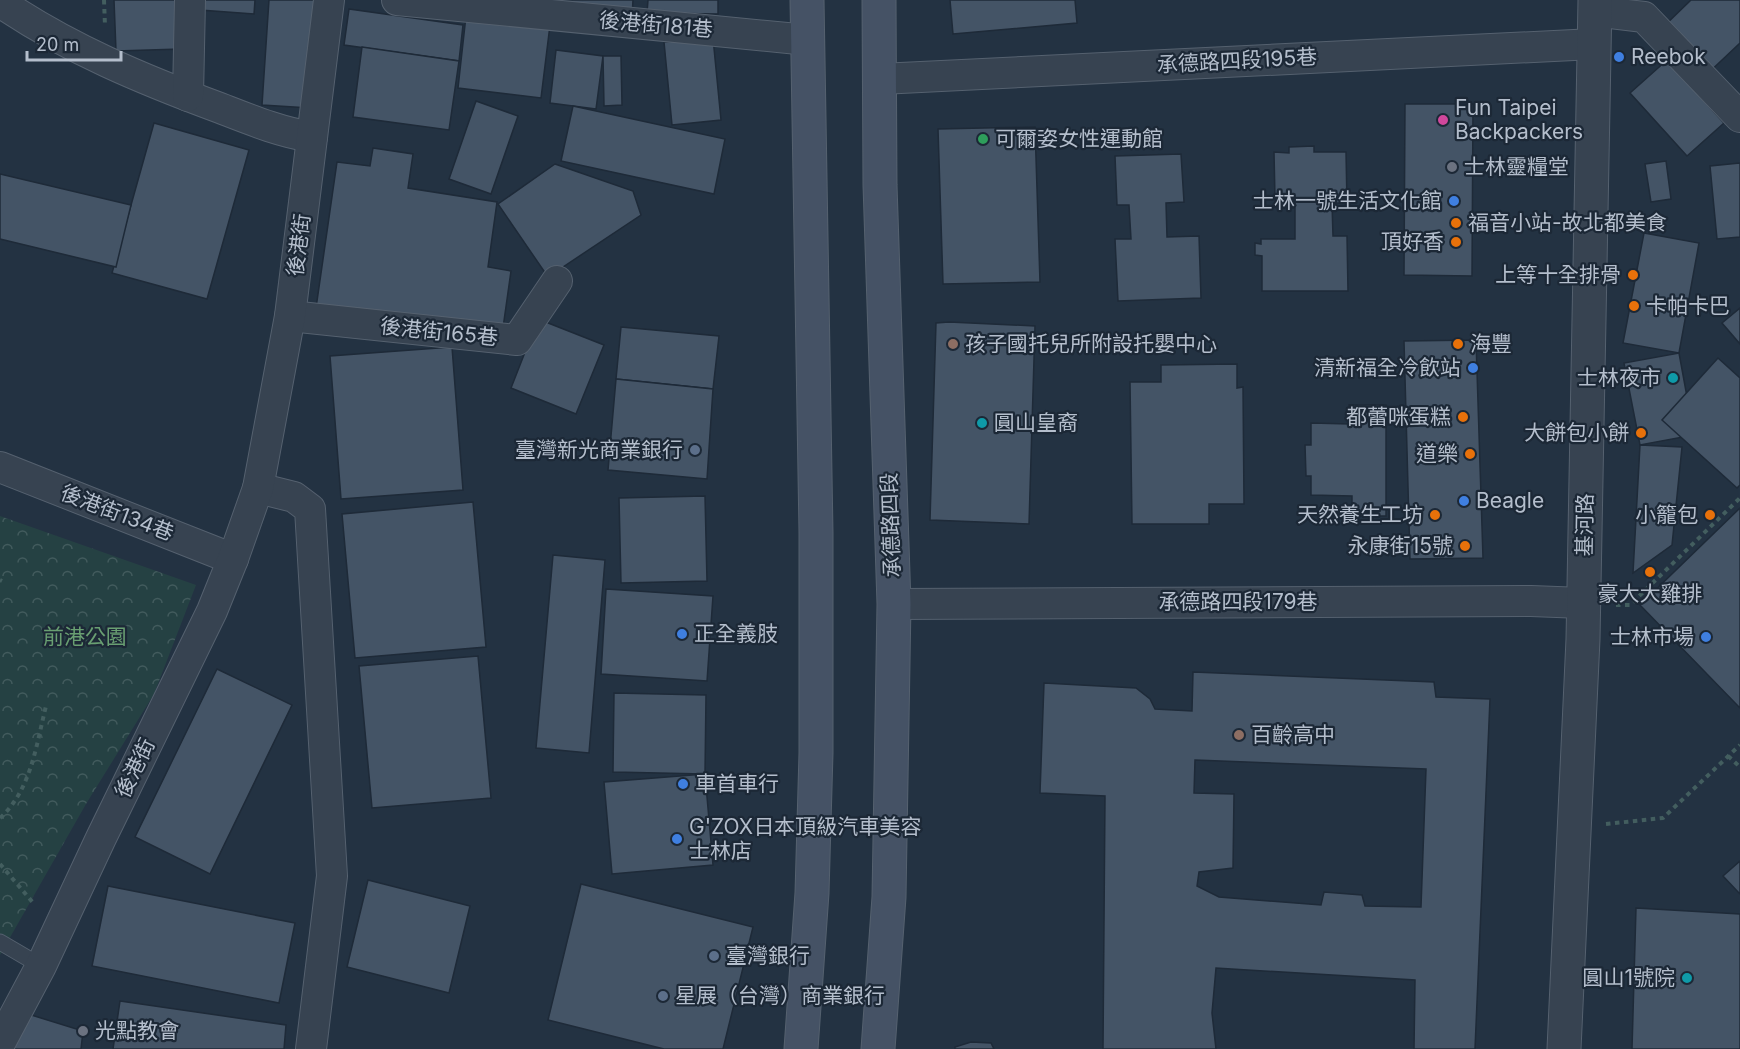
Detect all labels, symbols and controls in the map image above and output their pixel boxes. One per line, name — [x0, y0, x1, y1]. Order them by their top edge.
street label: 後港街181巷 — [598, 7, 714, 42]
scale bar — [27, 24, 122, 62]
text: 20 m — [36, 34, 79, 55]
street label: 承德路四段195巷 — [1156, 44, 1318, 77]
place label: Reebok — [1631, 44, 1706, 69]
marker: Reebok — [1612, 50, 1626, 64]
place label: Fun Taipei Backpackers — [1455, 95, 1583, 144]
marker: Fun Taipei Backpackers — [1436, 113, 1450, 127]
place label: 可爾姿女性運動館 — [995, 126, 1163, 151]
marker: 可爾姿女性運動館 — [976, 132, 990, 146]
place label: 士林靈糧堂 — [1464, 154, 1569, 179]
marker: 士林靈糧堂 — [1445, 160, 1459, 174]
place label: 士林一號生活文化館 — [1253, 188, 1442, 213]
marker: 士林一號生活文化館 — [1447, 194, 1461, 208]
place label: 福音小站-故北都美食 — [1468, 210, 1667, 235]
street label: 後港街 — [282, 212, 315, 278]
marker: 福音小站-故北都美食 — [1449, 216, 1463, 230]
place label: 頂好香 — [1381, 229, 1444, 254]
marker: 頂好香 — [1449, 235, 1463, 249]
place label: 上等十全排骨 — [1495, 262, 1621, 287]
marker: 上等十全排骨 — [1626, 268, 1640, 282]
place label: 卡帕卡巴 — [1646, 293, 1730, 318]
marker: 卡帕卡巴 — [1627, 299, 1641, 313]
street label: 後港街165巷 — [379, 313, 499, 350]
place label: 孩子國托兒所附設托嬰中心 — [965, 331, 1217, 356]
place label: 海豐 — [1470, 331, 1512, 356]
marker: 孩子國托兒所附設托嬰中心 — [946, 337, 960, 351]
marker: 海豐 — [1451, 337, 1465, 351]
place label: 清新福全冷飲站 — [1314, 355, 1461, 380]
marker: 清新福全冷飲站 — [1466, 361, 1480, 375]
place label: 士林夜市 — [1577, 365, 1661, 390]
marker: 士林夜市 — [1666, 371, 1680, 385]
place label: 都蕾咪蛋糕 — [1346, 404, 1451, 429]
place label: 圓山皇裔 — [994, 410, 1078, 435]
marker: 都蕾咪蛋糕 — [1456, 410, 1470, 424]
marker: 圓山皇裔 — [975, 416, 989, 430]
place label: 大餅包小餅 — [1524, 420, 1629, 445]
marker: 大餅包小餅 — [1634, 426, 1648, 440]
place label: 臺灣新光商業銀行 — [515, 437, 683, 462]
place label: 道樂 — [1416, 441, 1458, 466]
marker: 臺灣新光商業銀行 — [688, 443, 702, 457]
marker: 道樂 — [1463, 447, 1477, 461]
street label: 承德路四段 — [876, 472, 905, 578]
street label: 後港街134巷 — [57, 480, 177, 546]
place label: Beagle — [1476, 488, 1544, 513]
street label: 基河路 — [1571, 493, 1598, 557]
marker: Beagle — [1457, 494, 1471, 508]
place label: 天然養生工坊 — [1297, 502, 1423, 527]
place label: 小籠包 — [1635, 502, 1698, 527]
marker: 天然養生工坊 — [1428, 508, 1442, 522]
marker: 小籠包 — [1703, 508, 1717, 522]
place label: 永康街15號 — [1348, 533, 1453, 558]
marker: 永康街15號 — [1458, 539, 1472, 553]
marker: 豪大大雞排 — [1643, 565, 1657, 579]
place label: 豪大大雞排 — [1598, 581, 1703, 606]
street label: 承德路四段179巷 — [1158, 589, 1318, 614]
place label: 正全義肢 — [694, 621, 778, 646]
park label: 前港公園 — [43, 624, 127, 649]
place label: 士林市場 — [1610, 624, 1694, 649]
marker: 正全義肢 — [675, 627, 689, 641]
marker: 士林市場 — [1699, 630, 1713, 644]
place label: 百齡高中 — [1251, 722, 1335, 747]
marker: 百齡高中 — [1232, 728, 1246, 742]
street label: 後港街 — [110, 734, 160, 802]
place label: 車首車行 — [695, 771, 779, 796]
marker: 車首車行 — [676, 777, 690, 791]
place label: G'ZOX日本頂級汽車美容 士林店 — [689, 814, 921, 863]
marker: G'ZOX日本頂級汽車美容 士林店 — [670, 832, 684, 846]
place label: 臺灣銀行 — [726, 943, 810, 968]
marker: 臺灣銀行 — [707, 949, 721, 963]
place label: 圓山1號院 — [1582, 965, 1675, 990]
marker: 圓山1號院 — [1680, 971, 1694, 985]
place label: 星展（台灣）商業銀行 — [675, 983, 885, 1008]
marker: 星展（台灣）商業銀行 — [656, 989, 670, 1003]
place label: 光點教會 — [95, 1018, 179, 1043]
marker: 光點教會 — [76, 1024, 90, 1038]

